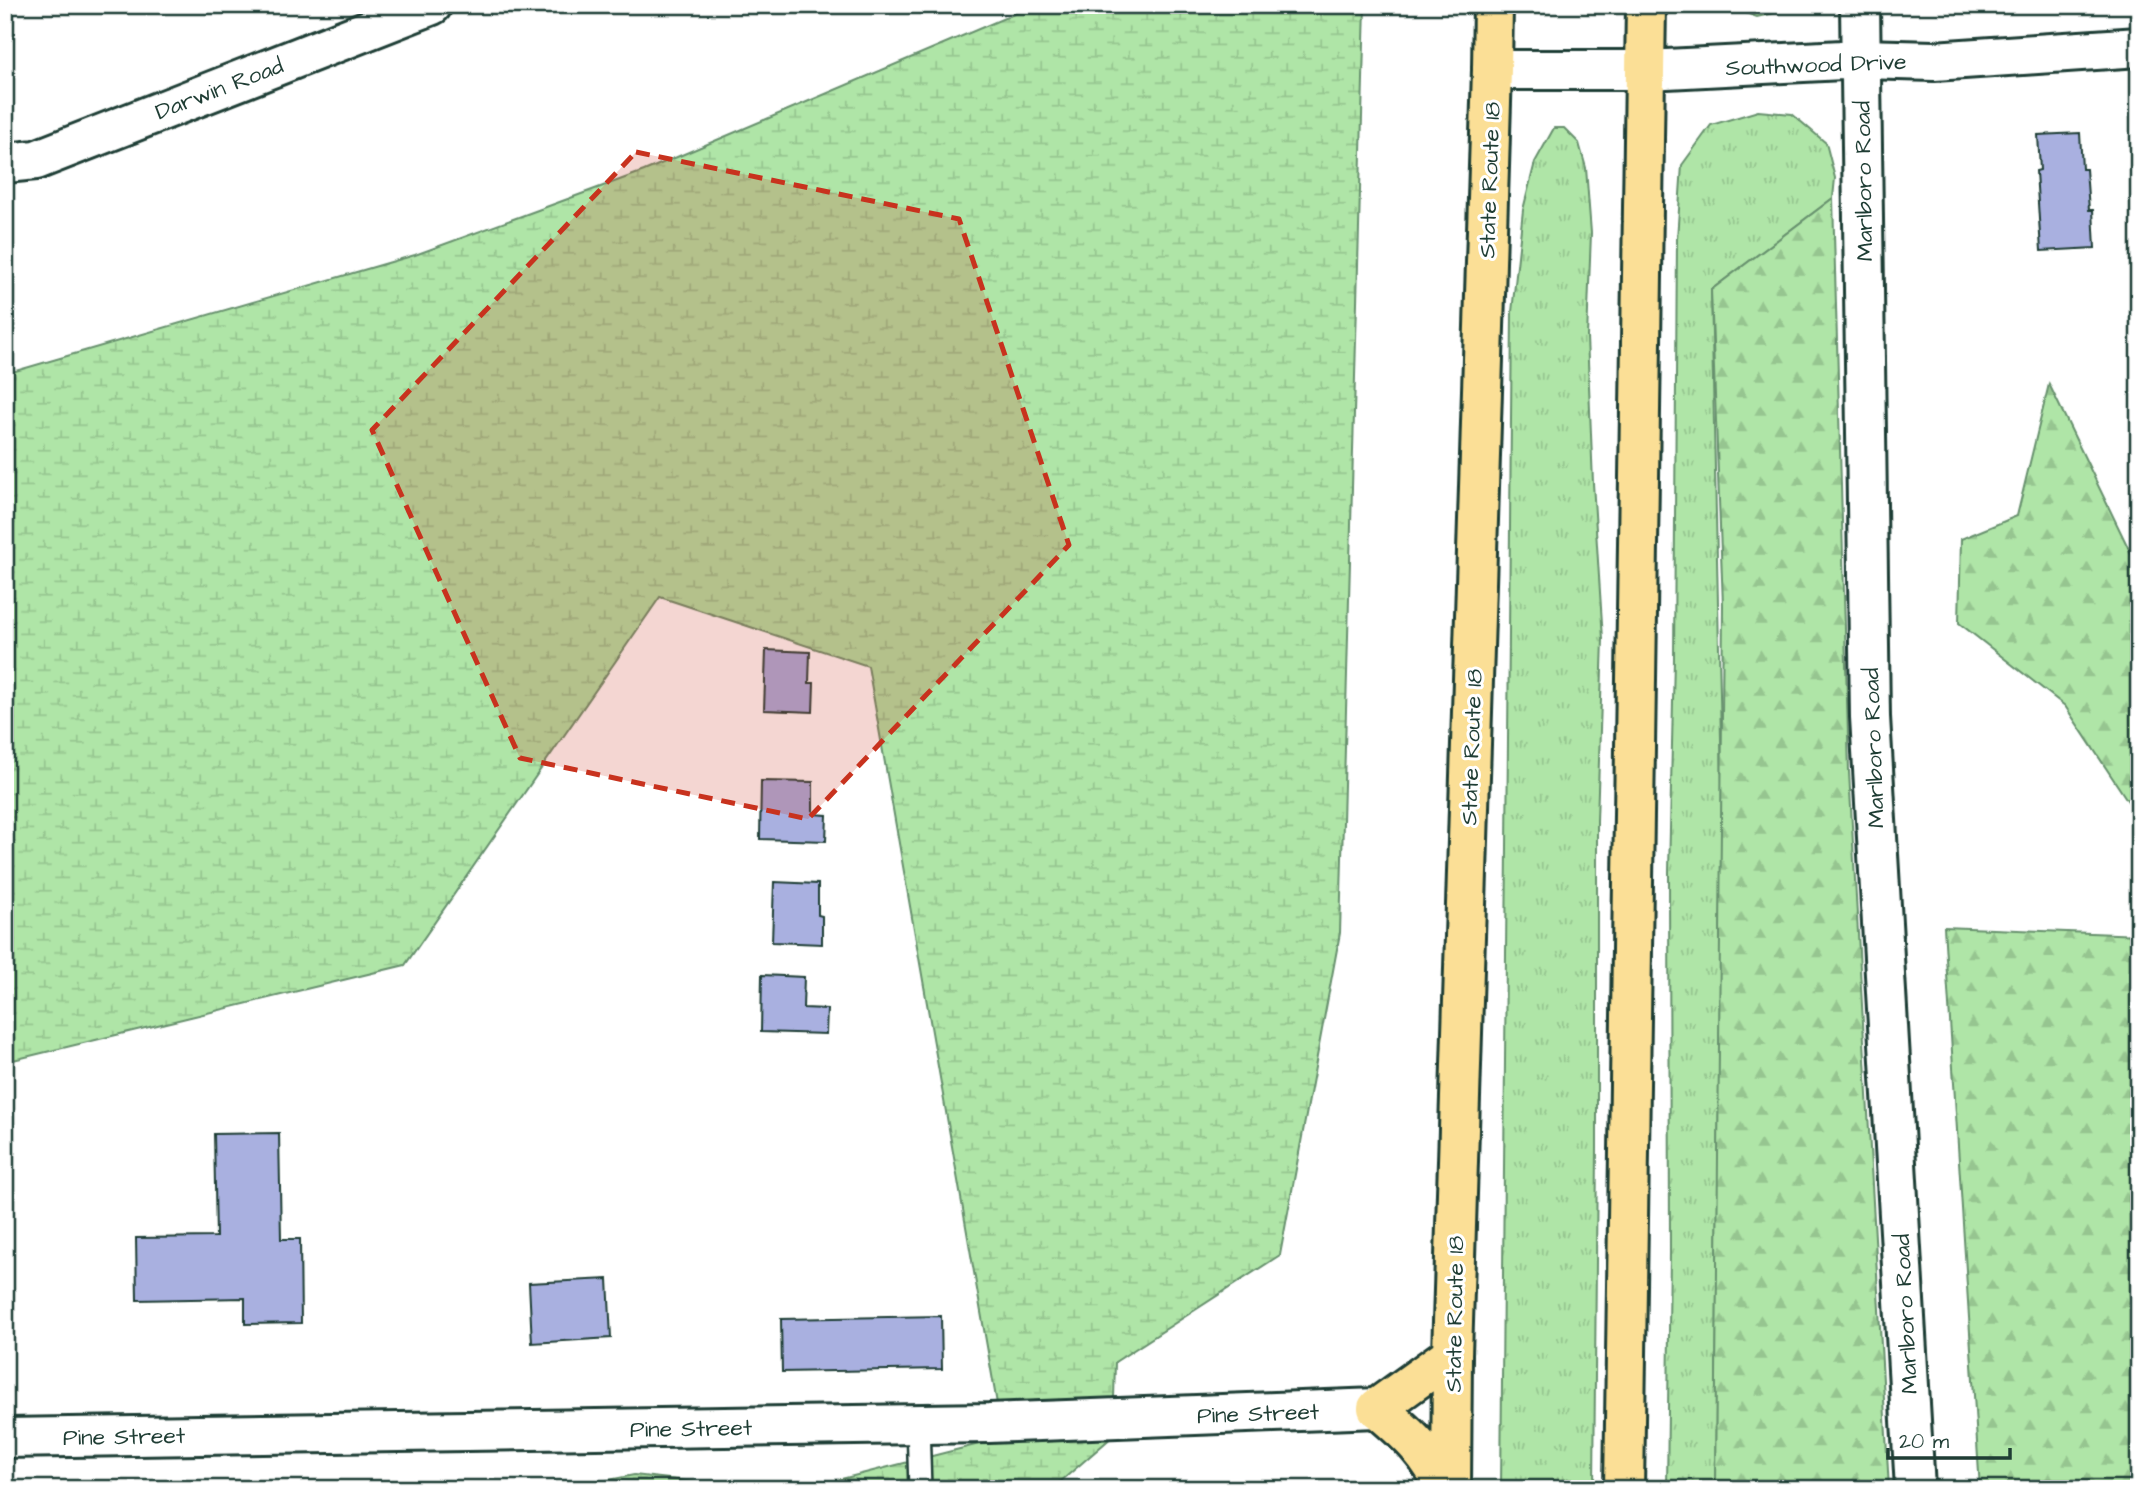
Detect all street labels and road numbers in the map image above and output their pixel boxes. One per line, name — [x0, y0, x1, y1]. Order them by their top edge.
street label: Southwood Drive — [1725, 46, 1907, 84]
street label: Darwin Road — [151, 50, 288, 128]
street label: Marlboro Road — [1847, 100, 1881, 262]
street label: State Route 18 — [1471, 101, 1509, 259]
street label: Marlboro Road — [1855, 667, 1893, 829]
street label: State Route 18 — [1453, 668, 1491, 826]
street label: Marlboro Road — [1886, 1233, 1926, 1395]
street label: State Route 18 — [1438, 1235, 1472, 1393]
street label: Pine Street — [1196, 1396, 1320, 1432]
street label: Pine Street — [630, 1412, 753, 1446]
street label: Pine Street — [63, 1420, 186, 1454]

